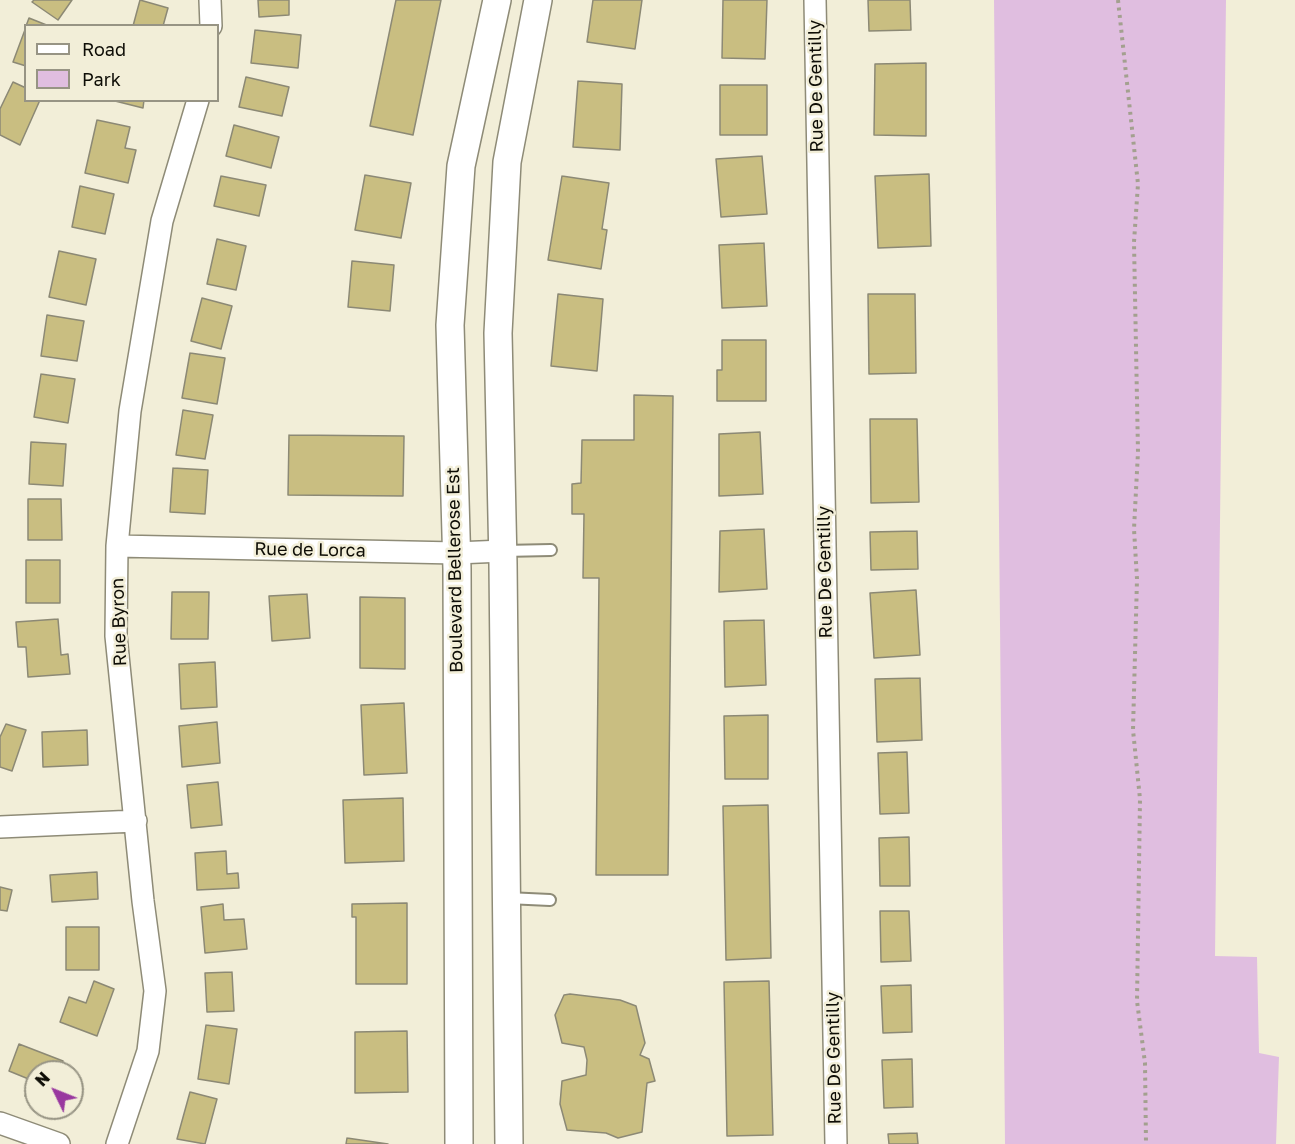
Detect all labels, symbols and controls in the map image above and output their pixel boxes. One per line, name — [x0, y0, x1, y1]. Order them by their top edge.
street label: Rue De Gentilly — [804, 20, 828, 152]
legend — [24, 24, 219, 102]
text: Road — [82, 38, 126, 60]
text: Park — [82, 68, 121, 90]
street label: Boulevard Bellerose Est — [442, 467, 468, 673]
street label: Rue De Gentilly — [813, 506, 837, 638]
street label: Rue de Lorca — [254, 538, 366, 562]
street label: Rue Byron — [107, 577, 131, 667]
street label: Rue De Gentilly — [822, 992, 846, 1124]
north arrow — [24, 1060, 84, 1120]
text: N — [31, 1068, 54, 1090]

